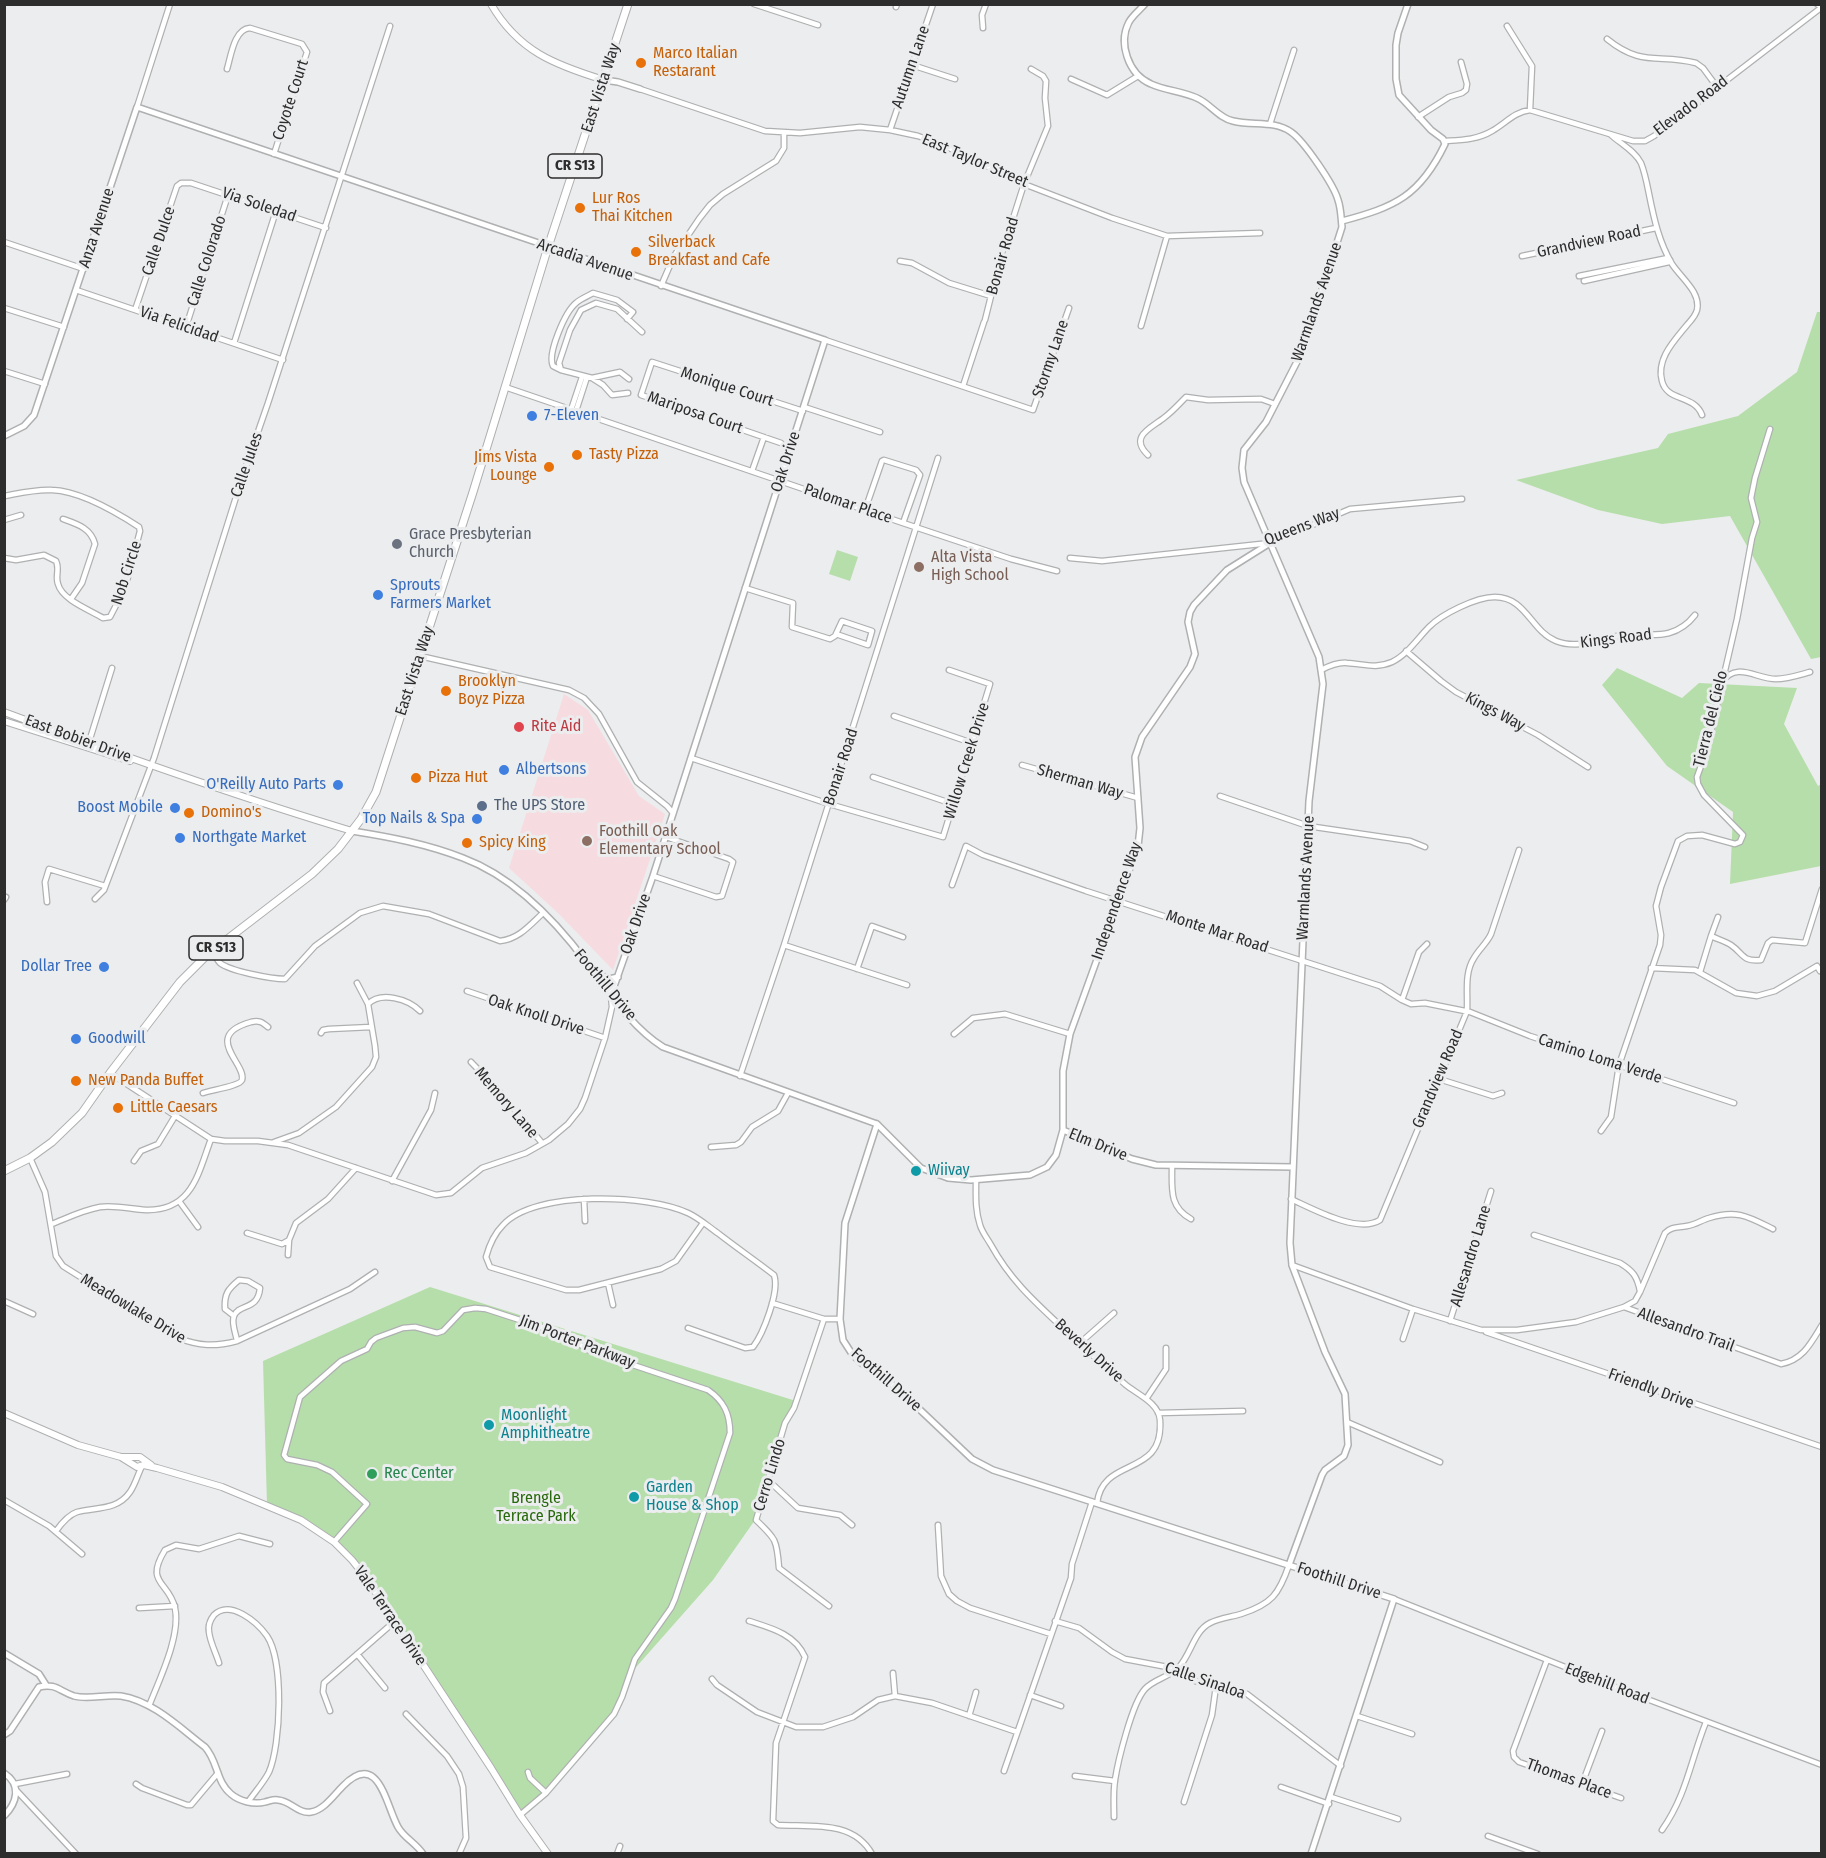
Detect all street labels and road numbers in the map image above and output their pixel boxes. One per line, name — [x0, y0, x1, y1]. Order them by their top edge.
street label: Autumn Lane — [888, 23, 934, 111]
street label: East Vista Way — [578, 41, 624, 135]
street label: Coyote Court — [269, 57, 313, 143]
street label: Elevado Road — [1650, 72, 1732, 140]
street label: East Taylor Street — [919, 130, 1031, 192]
road number: CR S13 — [548, 154, 602, 178]
street label: Via Soledad — [219, 183, 299, 227]
street label: Anza Avenue — [75, 186, 119, 270]
street label: Calle Dulce — [138, 204, 180, 278]
street label: Calle Colorado — [183, 213, 231, 309]
street label: Bonair Road — [983, 215, 1023, 297]
street label: Grandview Road — [1535, 222, 1643, 262]
street label: Arcadia Avenue — [534, 235, 636, 285]
street label: Warmlands Avenue — [1288, 240, 1346, 364]
street label: Via Felicidad — [137, 303, 221, 347]
street label: Stormy Lane — [1029, 318, 1073, 400]
street label: Monique Court — [678, 363, 776, 411]
street label: Mariposa Court — [645, 388, 745, 438]
street label: Oak Drive — [767, 429, 805, 495]
street label: Calle Jules — [227, 430, 267, 500]
street label: Palomar Place — [801, 480, 895, 528]
street label: Queens Way — [1261, 504, 1343, 550]
street label: Nob Circle — [108, 538, 146, 608]
street label: East Vista Way — [392, 624, 438, 718]
street label: Kings Road — [1579, 625, 1653, 653]
street label: Tierra del Cielo — [1690, 669, 1732, 769]
street label: Kings Way — [1462, 688, 1528, 736]
street label: Willow Creek Drive — [940, 700, 994, 822]
street label: East Bobier Drive — [22, 711, 134, 767]
street label: Bonair Road — [820, 726, 862, 808]
street label: Sherman Way — [1035, 761, 1125, 803]
street label: Warmlands Avenue — [1293, 815, 1319, 941]
street label: Independence Way — [1088, 840, 1146, 962]
street label: Oak Drive — [617, 891, 655, 957]
street label: Monte Mar Road — [1163, 906, 1271, 958]
road number: CR S13 — [189, 936, 243, 960]
street label: Foothill Drive — [570, 945, 640, 1025]
street label: Oak Knoll Drive — [485, 990, 587, 1040]
street label: Grandview Road — [1409, 1027, 1467, 1131]
street label: Camino Loma Verde — [1536, 1030, 1664, 1088]
street label: Memory Lane — [470, 1064, 542, 1142]
street label: Elm Drive — [1066, 1125, 1130, 1165]
street label: Allesandro Lane — [1447, 1203, 1495, 1309]
street label: Meadowlake Drive — [77, 1270, 189, 1348]
street label: Allesandro Trail — [1635, 1304, 1737, 1356]
street label: Jim Porter Parkway — [517, 1311, 637, 1373]
street label: Beverly Drive — [1051, 1315, 1127, 1387]
street label: Foothill Drive — [847, 1344, 925, 1416]
street label: Friendly Drive — [1606, 1365, 1696, 1413]
street label: Cerro Lindo — [750, 1436, 790, 1514]
street label: Foothill Drive — [1295, 1558, 1383, 1604]
street label: Vale Terrace Drive — [350, 1563, 430, 1669]
street label: Calle Sinaloa — [1162, 1658, 1248, 1704]
street label: Edgehill Road — [1562, 1659, 1652, 1709]
street label: Thomas Place — [1524, 1755, 1614, 1803]

